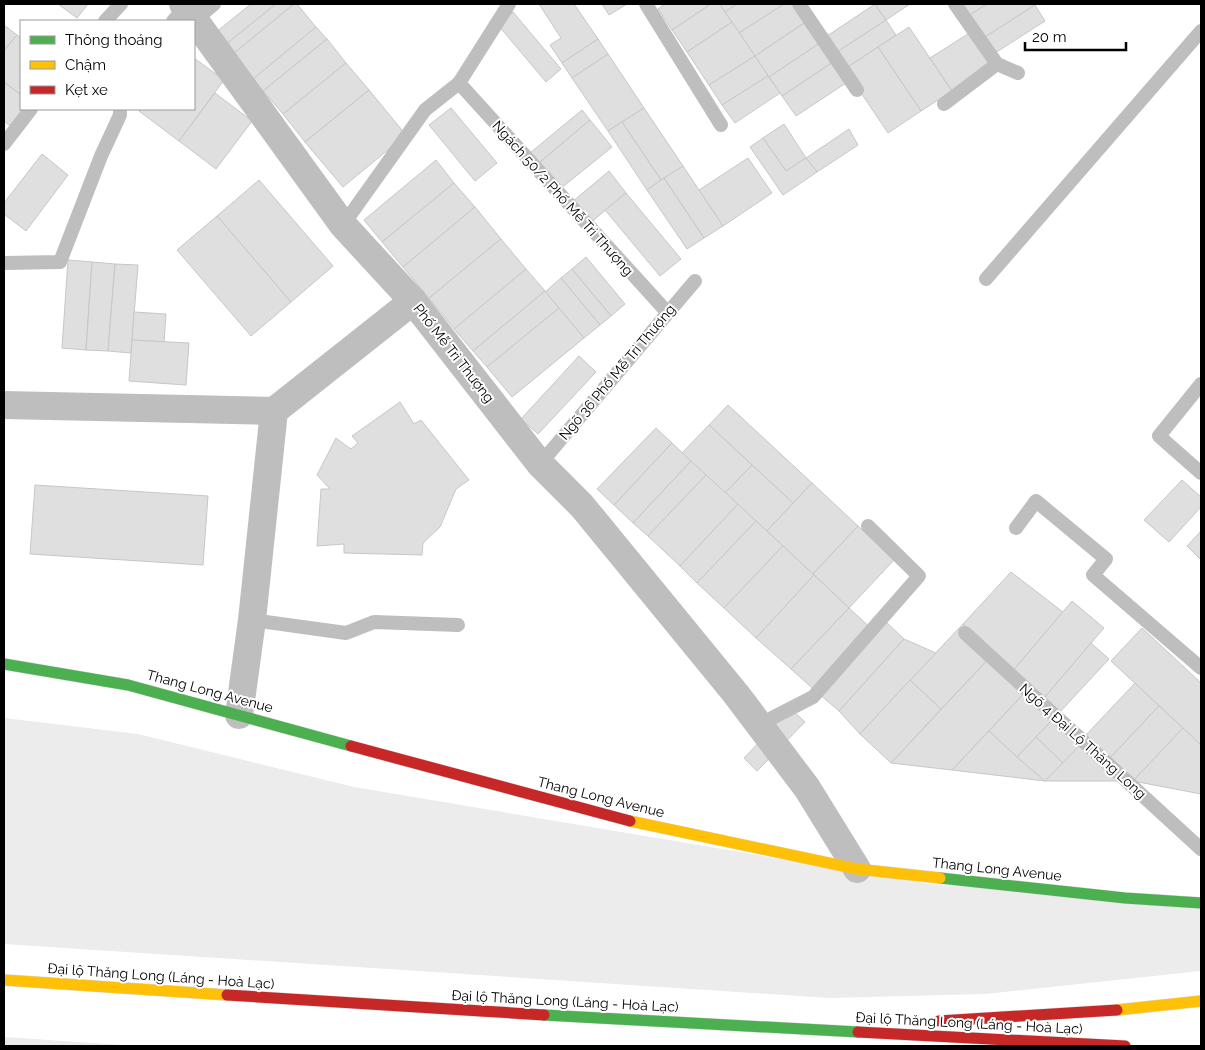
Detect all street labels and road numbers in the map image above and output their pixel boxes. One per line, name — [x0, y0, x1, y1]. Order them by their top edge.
street label: Ngách 50/2 Phố Mễ Trì Thượng — [489, 117, 637, 279]
street label: Phố Mễ Trì Thượng — [410, 300, 498, 406]
street label: Ngõ 36 Phố Mễ Trì Thượng — [556, 301, 678, 443]
street label: Thang Long Avenue — [145, 666, 275, 716]
street label: Ngõ 4 Đại Lộ Thăng Long — [1017, 680, 1149, 802]
street label: Thang Long Avenue — [536, 773, 666, 821]
street label: Thang Long Avenue — [931, 854, 1063, 884]
street label: Đại lộ Thăng Long (Láng - Hoà Lạc) — [47, 960, 275, 992]
street label: Đại lộ Thăng Long (Láng - Hoà Lạc) — [451, 987, 679, 1015]
street label: Đại lộ Thăng Long (Láng - Hoà Lạc) — [855, 1009, 1083, 1037]

